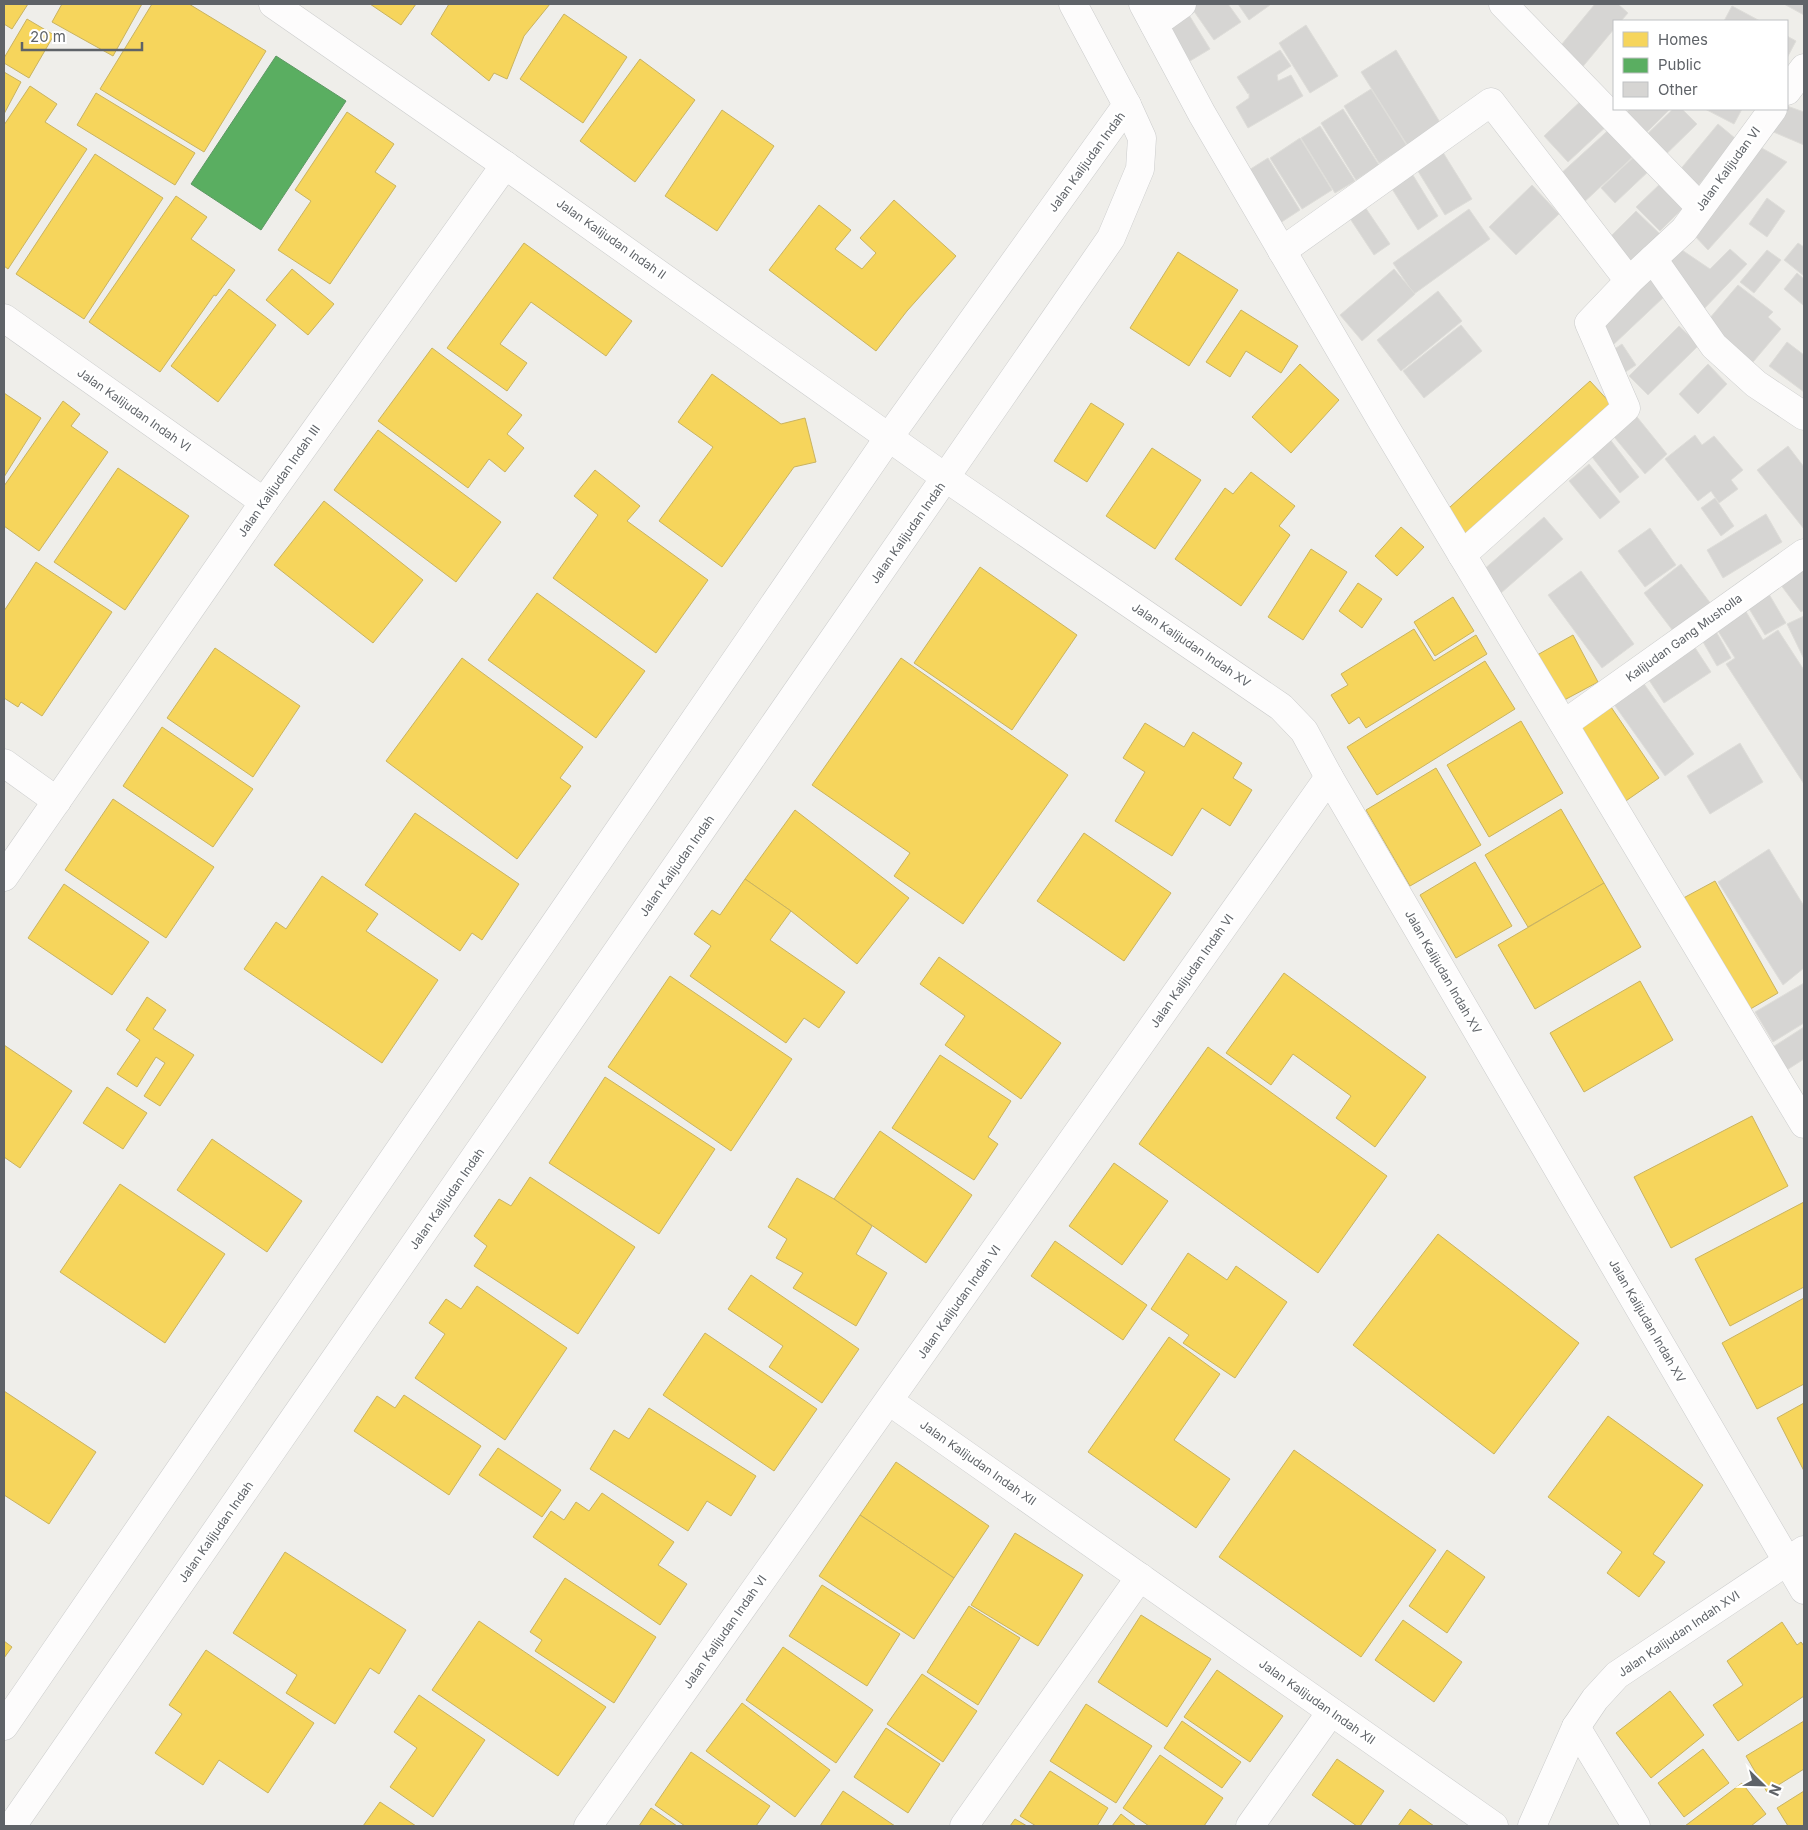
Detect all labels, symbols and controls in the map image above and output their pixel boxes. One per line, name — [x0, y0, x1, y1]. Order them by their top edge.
scale bar — [22, 20, 142, 52]
legend — [1613, 20, 1788, 110]
text: 20 m — [30, 27, 66, 46]
text: Homes — [1658, 30, 1708, 49]
text: Public — [1658, 55, 1701, 74]
text: Other — [1658, 80, 1698, 99]
street label: Jalan Kalijudan Indah — [1045, 109, 1128, 215]
street label: Jalan Kalijudan VI — [1692, 124, 1763, 214]
street label: Jalan Kalijudan Indah II — [554, 195, 669, 282]
street label: Jalan Kalijudan Indah VI — [75, 365, 194, 455]
street label: Jalan Kalijudan Indah III — [234, 422, 323, 540]
street label: Jalan Kalijudan Indah — [867, 479, 948, 586]
street label: Kalijudan Gang Musholla — [1623, 590, 1745, 685]
street label: Jalan Kalijudan Indah XV — [1129, 599, 1254, 690]
street label: Jalan Kalijudan Indah — [636, 812, 717, 919]
street label: Jalan Kalijudan Indah XV — [1402, 907, 1485, 1036]
street label: Jalan Kalijudan Indah VI — [1147, 911, 1237, 1030]
street label: Jalan Kalijudan Indah — [406, 1145, 487, 1252]
street label: Jalan Kalijudan Indah VI — [914, 1242, 1004, 1361]
street label: Jalan Kalijudan Indah XV — [1606, 1256, 1689, 1385]
street label: Jalan Kalijudan Indah XII — [917, 1417, 1039, 1508]
street label: Jalan Kalijudan Indah — [175, 1478, 256, 1585]
street label: Jalan Kalijudan Indah VI — [680, 1572, 770, 1691]
street label: Jalan Kalijudan Indah XVI — [1615, 1587, 1742, 1680]
street label: Jalan Kalijudan Indah XII — [1256, 1656, 1378, 1747]
north arrow — [1738, 1760, 1788, 1810]
text: N — [1766, 1782, 1785, 1799]

